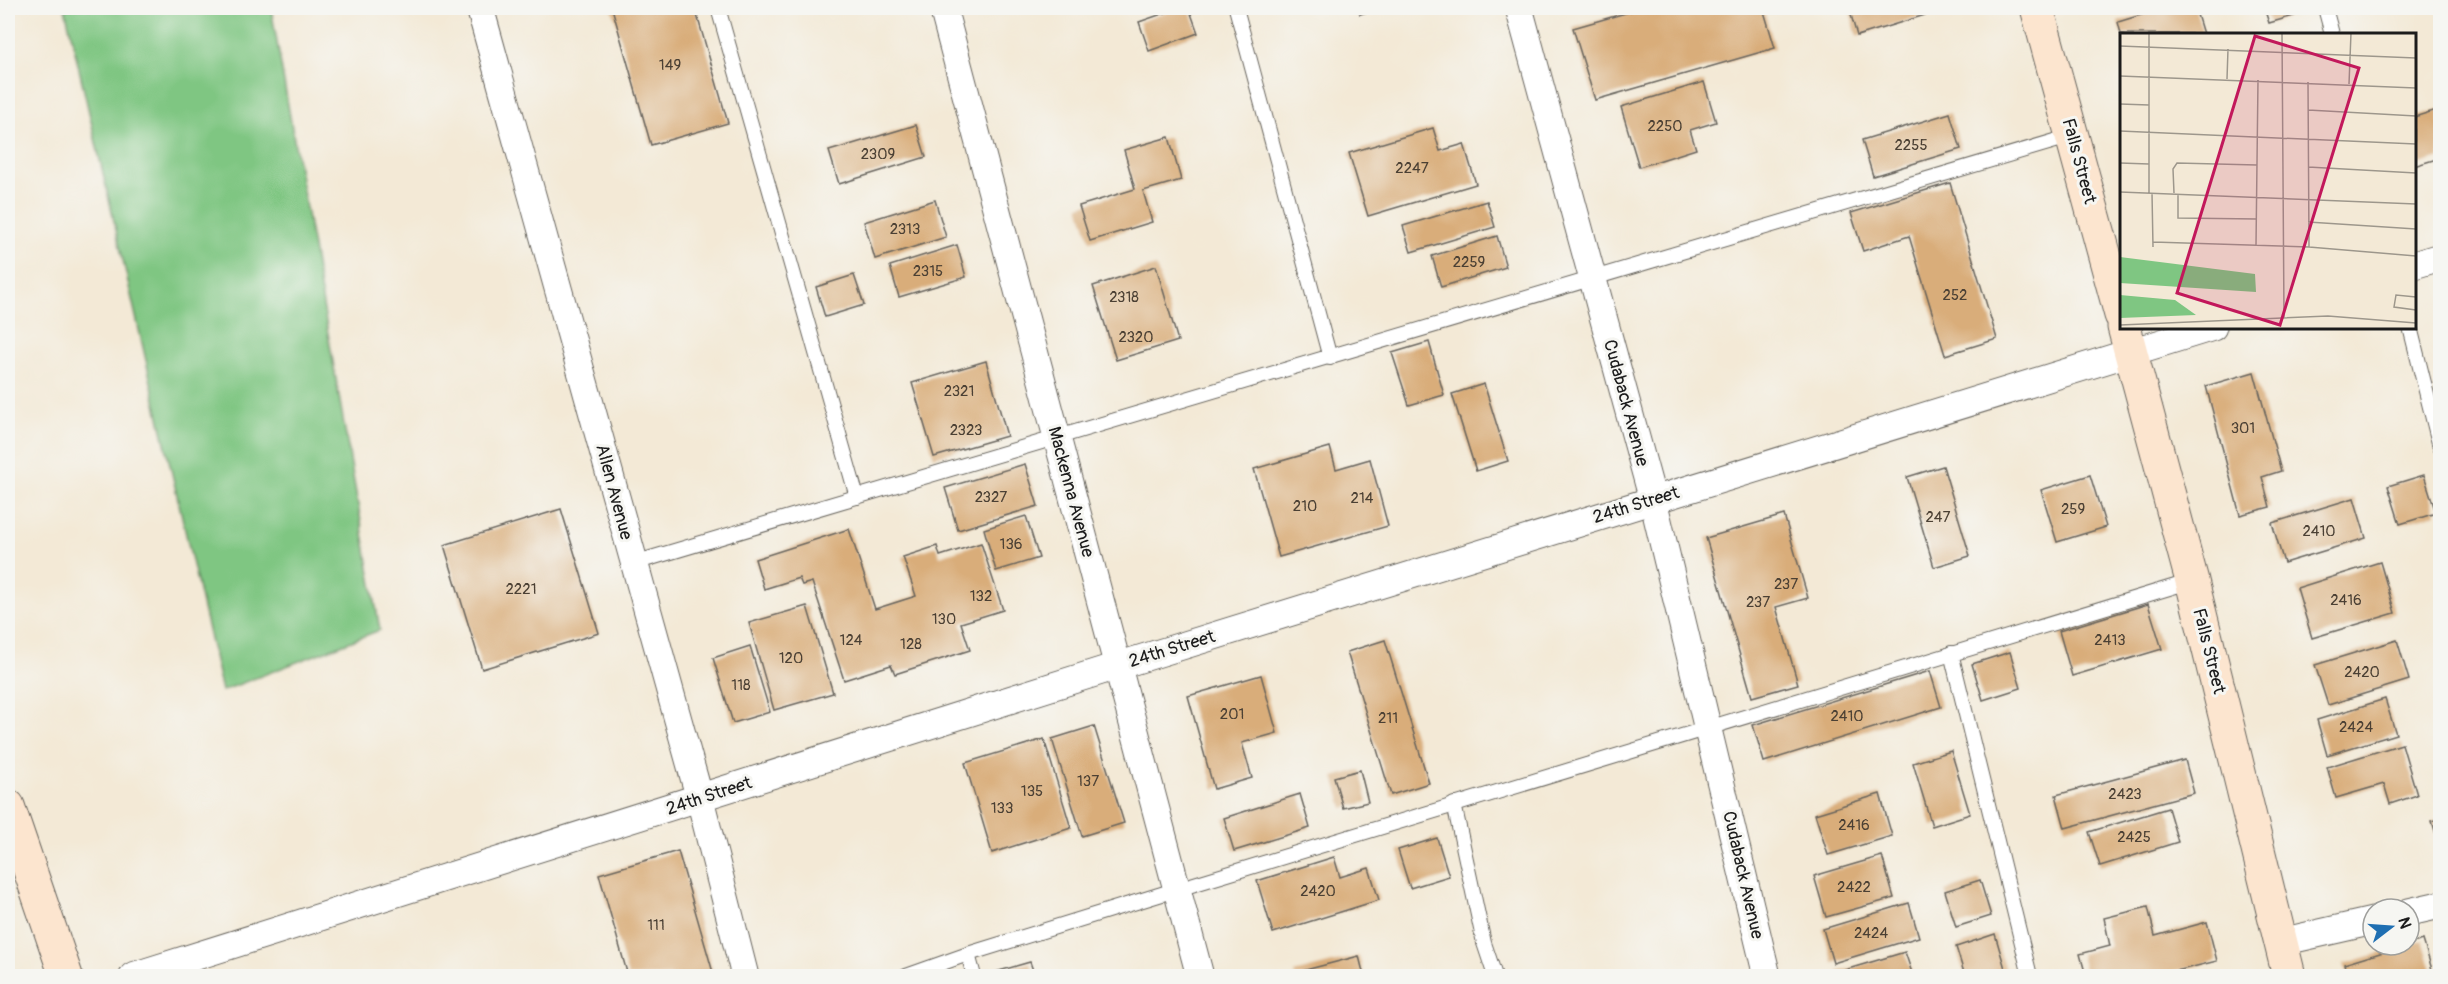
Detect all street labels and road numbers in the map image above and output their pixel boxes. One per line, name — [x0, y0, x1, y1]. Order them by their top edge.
street label: Falls Street — [2057, 116, 2102, 207]
street label: Cudaback Avenue — [1598, 337, 1654, 469]
street label: Mackenna Avenue — [1042, 424, 1100, 560]
street label: Allen Avenue — [590, 442, 638, 543]
street label: 24th Street — [1590, 481, 1683, 529]
street label: Falls Street — [2187, 606, 2231, 697]
street label: 24th Street — [1126, 625, 1219, 673]
street label: 24th Street — [663, 771, 756, 821]
street label: Cudaback Avenue — [1717, 809, 1769, 941]

